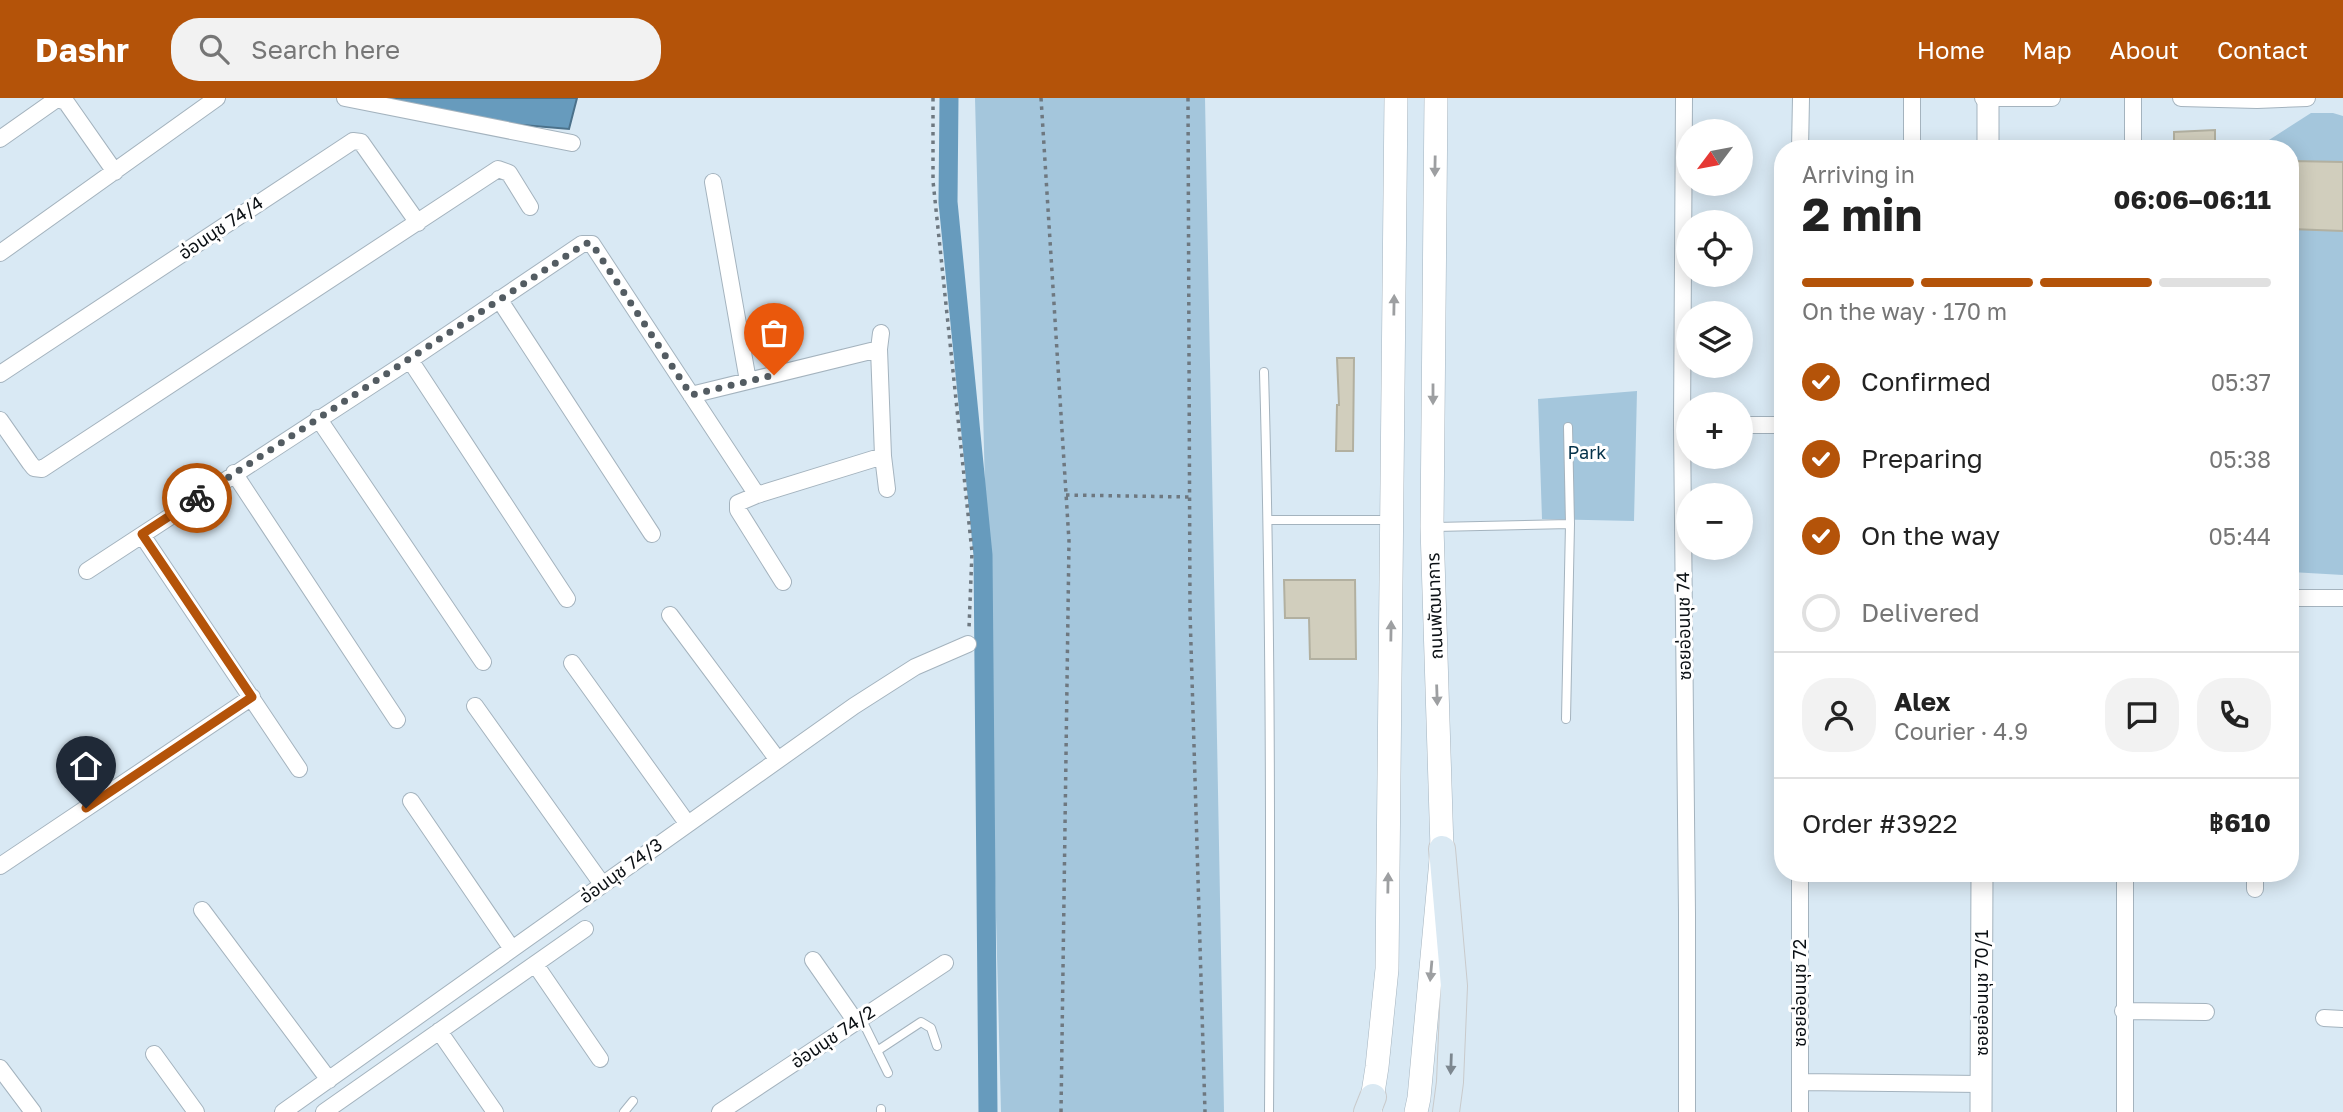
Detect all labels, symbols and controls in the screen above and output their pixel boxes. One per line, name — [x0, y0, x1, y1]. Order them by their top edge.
search box — [171, 18, 661, 81]
text: Dashr — [35, 30, 129, 69]
icon: search — [195, 30, 233, 68]
text: Search here — [251, 34, 400, 65]
text: Home — [1917, 35, 1985, 64]
text: Map — [2023, 35, 2072, 64]
text: About — [2110, 35, 2179, 64]
text: Contact — [2217, 35, 2308, 64]
north arrow — [1676, 119, 1754, 196]
map controls — [1676, 119, 1753, 560]
one-way arrow — [1429, 155, 1441, 177]
text: Arriving in — [1802, 160, 1915, 188]
text: 06:06–06:11 — [2114, 184, 2271, 215]
text: 2 min — [1802, 186, 1922, 241]
street label: อ่อนนุช 74/4 — [174, 191, 267, 264]
button: locate — [1676, 210, 1753, 287]
one-way arrow — [1388, 294, 1400, 316]
text: On the way · 170 m — [1802, 297, 2007, 325]
button: layers — [1676, 301, 1753, 378]
pin — [744, 303, 804, 375]
icon: bag — [755, 314, 793, 352]
icon: check — [1802, 363, 1840, 401]
text: Confirmed — [1861, 366, 1991, 397]
text: 05:37 — [2211, 368, 2271, 396]
one-way arrow — [1427, 383, 1439, 405]
button: + — [1676, 392, 1753, 469]
icon: check — [1802, 440, 1840, 478]
park label: Park — [1568, 441, 1606, 463]
text: Preparing — [1861, 443, 1983, 474]
text: 05:38 — [2209, 445, 2271, 473]
courier — [162, 463, 232, 533]
icon: bike — [178, 479, 216, 517]
button: − — [1676, 483, 1753, 560]
icon: check — [1802, 517, 1840, 555]
text: On the way — [1861, 520, 2000, 551]
text: 05:44 — [2208, 522, 2271, 550]
street label: ถนนพัฒนาการ — [1421, 552, 1447, 660]
street label: ซอยอ่อนนุช 74 — [1671, 571, 1696, 681]
text: Delivered — [1861, 597, 1980, 628]
one-way arrow — [1385, 620, 1396, 642]
button: person — [1802, 678, 1876, 752]
button: chat — [2105, 678, 2179, 752]
button: phone — [2197, 678, 2271, 752]
one-way arrow — [1432, 684, 1443, 706]
text: Alex — [1894, 686, 1951, 717]
text: Courier · 4.9 — [1894, 717, 2028, 745]
pin — [56, 736, 116, 808]
icon: home — [67, 747, 105, 785]
text: ฿610 — [2209, 807, 2271, 838]
text: Order #3922 — [1802, 808, 1958, 839]
street label: อ่อนนุช 74/3 — [575, 833, 667, 908]
one-way arrow — [1382, 872, 1394, 894]
street label: ซอยอ่อนนุช 70/1 — [1970, 930, 1993, 1056]
street label: ซอยอ่อนนุช 72 — [1788, 939, 1811, 1047]
one-way arrow — [1425, 960, 1436, 982]
street label: อ่อนนุช 74/2 — [786, 1000, 879, 1073]
one-way arrow — [1445, 1053, 1456, 1075]

